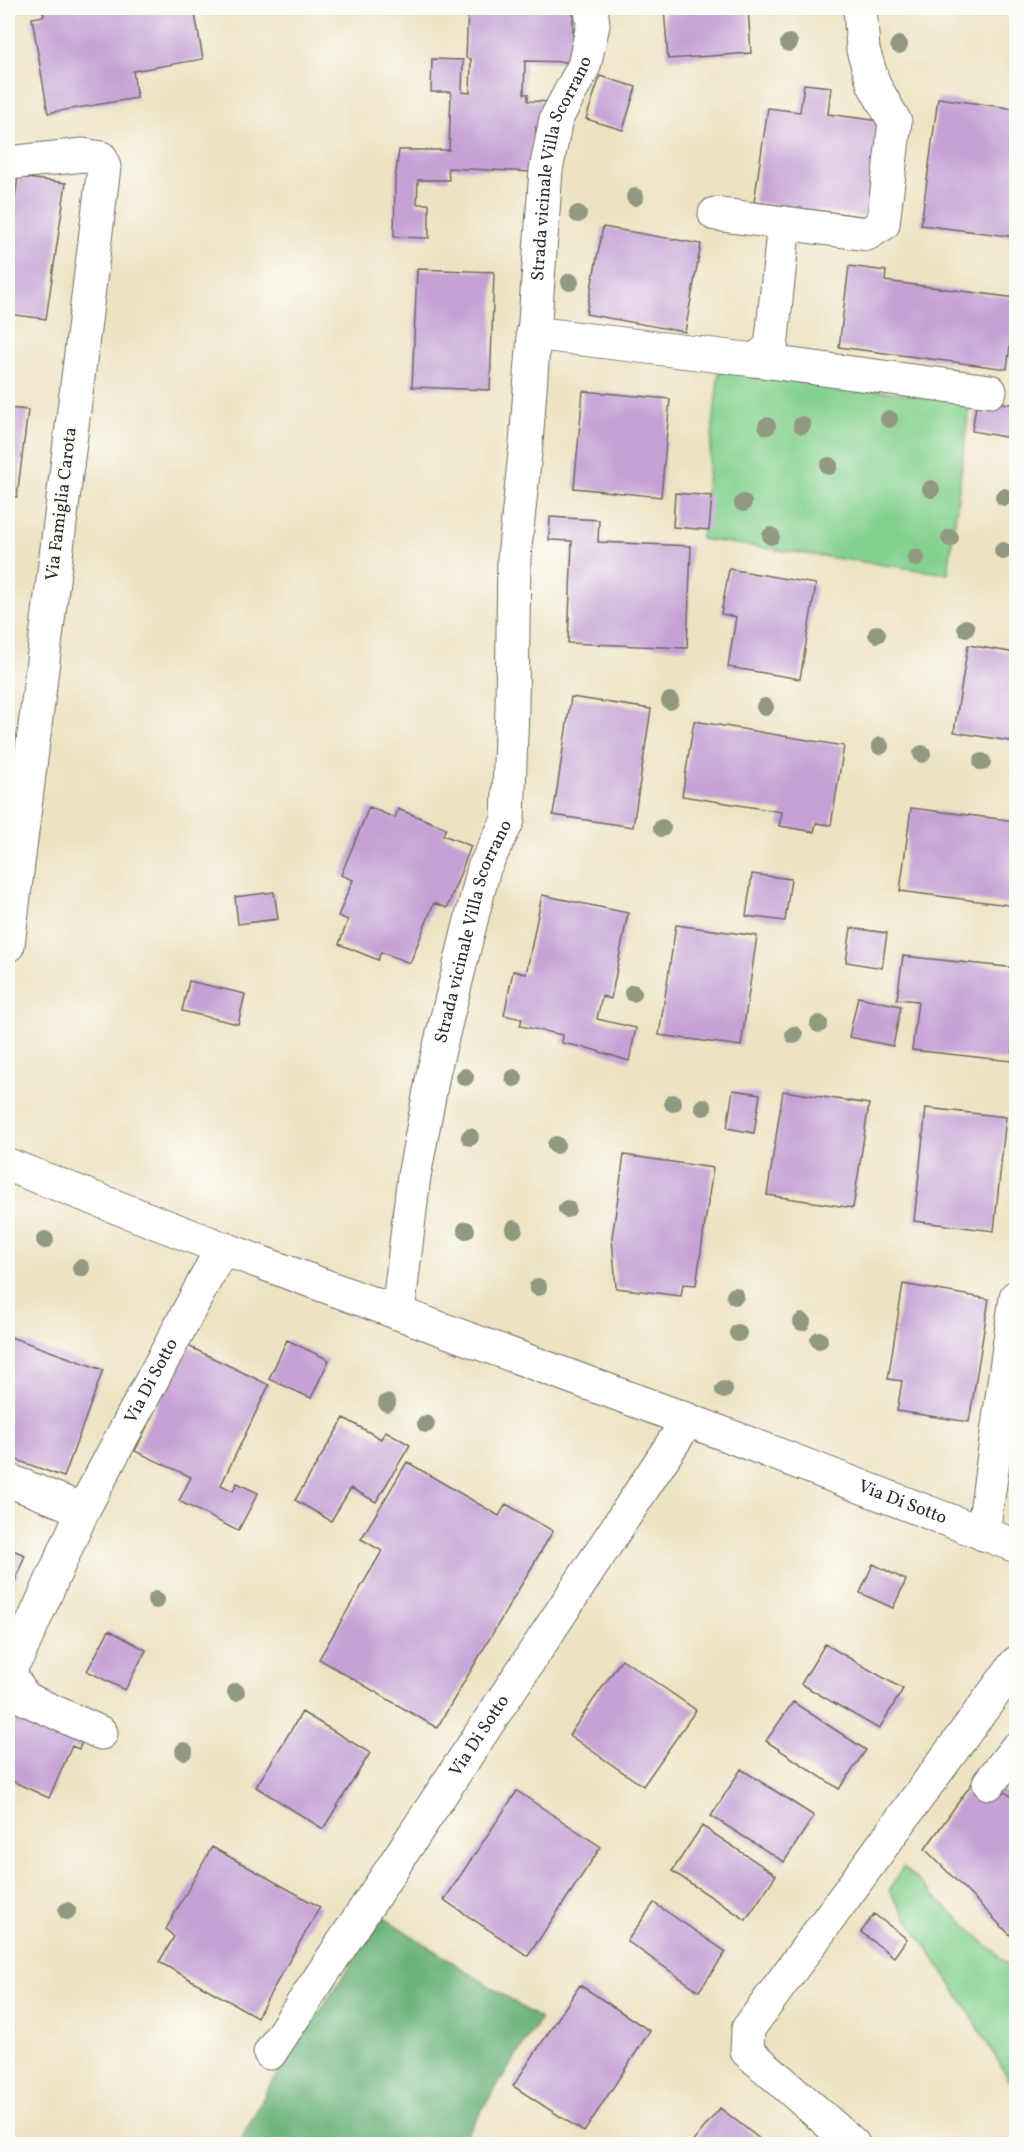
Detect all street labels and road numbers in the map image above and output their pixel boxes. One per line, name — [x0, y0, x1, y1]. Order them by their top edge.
street label: Strada vicinale Villa Scorrano — [525, 54, 598, 282]
street label: Via Famiglia Carota — [40, 426, 84, 582]
street label: Strada vicinale Villa Scorrano — [429, 816, 519, 1046]
street label: Via Di Sotto — [119, 1334, 184, 1428]
street label: Via Di Sotto — [855, 1474, 950, 1531]
street label: Via Di Sotto — [443, 1690, 515, 1782]

